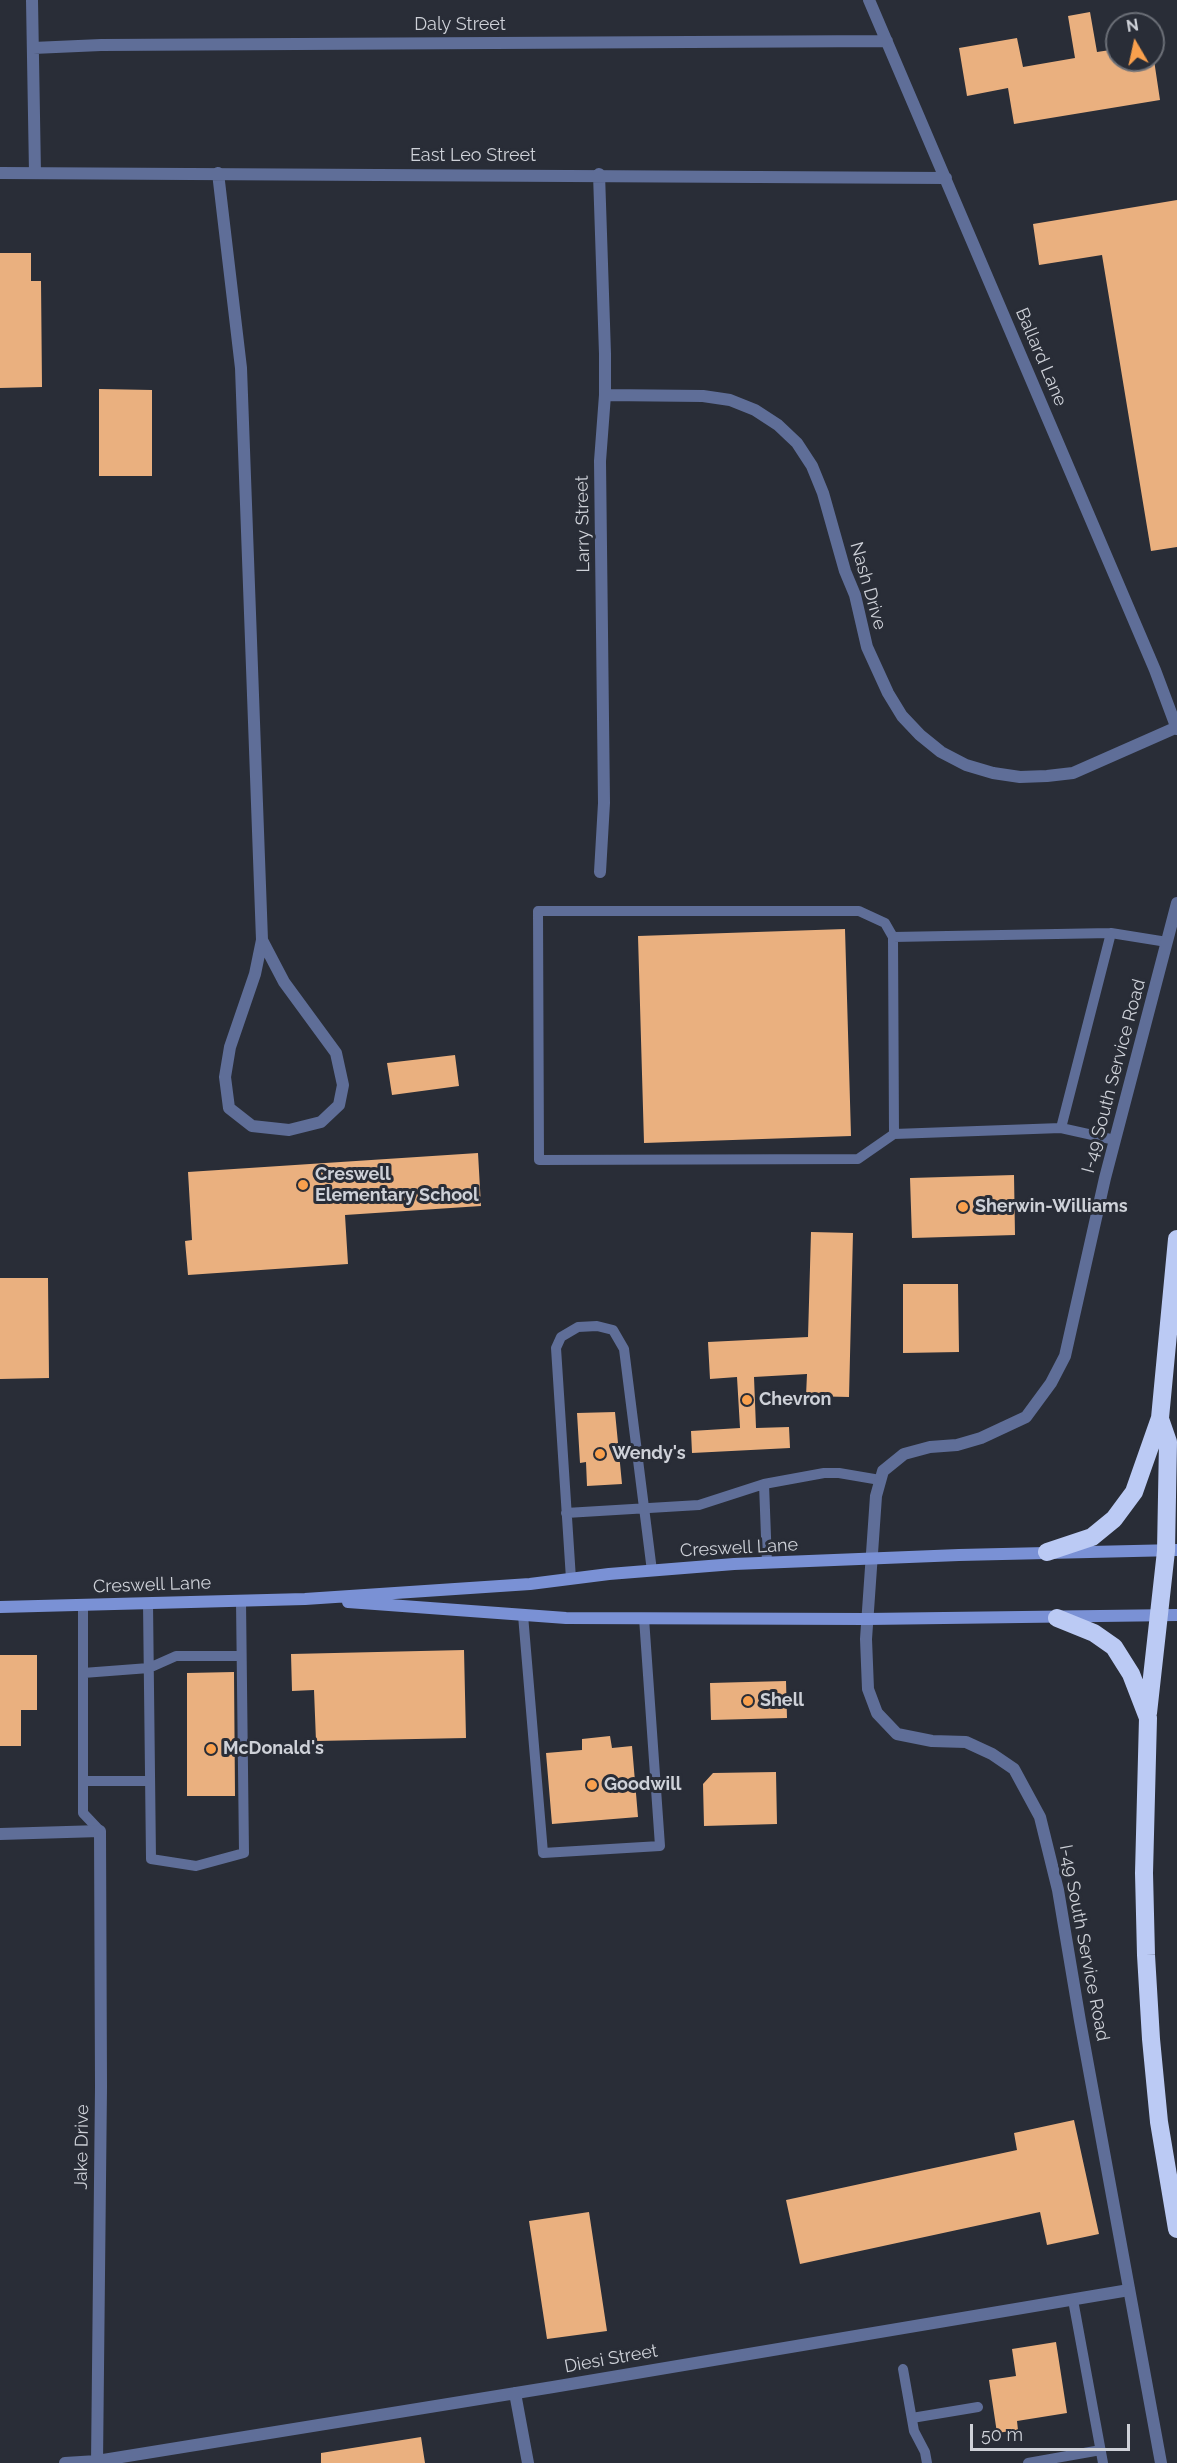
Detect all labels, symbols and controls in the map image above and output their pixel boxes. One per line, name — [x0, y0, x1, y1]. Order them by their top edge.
north arrow — [1105, 12, 1165, 72]
street label: Daly Street — [414, 14, 506, 36]
text: N — [1125, 15, 1140, 36]
street label: East Leo Street — [410, 145, 536, 167]
street label: Ballard Lane — [1011, 305, 1071, 409]
street label: Larry Street — [571, 475, 595, 573]
street label: Nash Drive — [845, 540, 891, 632]
street label: I-49 South Service Road — [1078, 977, 1150, 1175]
place label: Creswell Elementary School — [315, 1164, 479, 1206]
marker: Creswell Elementary School — [296, 1178, 310, 1192]
place label: Sherwin-Williams — [975, 1196, 1128, 1218]
marker: Sherwin-Williams — [956, 1200, 970, 1214]
place label: Chevron — [759, 1389, 831, 1411]
marker: Chevron — [740, 1393, 754, 1407]
place label: Wendy's — [612, 1443, 686, 1465]
marker: Wendy's — [593, 1447, 607, 1461]
street label: Creswell Lane — [679, 1534, 799, 1562]
street label: Creswell Lane — [93, 1572, 211, 1598]
place label: Shell — [760, 1690, 804, 1712]
marker: Shell — [741, 1694, 755, 1708]
place label: McDonald's — [223, 1738, 324, 1760]
marker: McDonald's — [204, 1742, 218, 1756]
place label: Goodwill — [604, 1774, 682, 1796]
marker: Goodwill — [585, 1778, 599, 1792]
street label: I-49 South Service Road — [1054, 1843, 1114, 2043]
street label: Jake Drive — [70, 2104, 94, 2190]
street label: Diesi Street — [563, 2340, 659, 2378]
scale bar — [973, 2412, 1134, 2450]
text: 50 m — [981, 2424, 1023, 2445]

